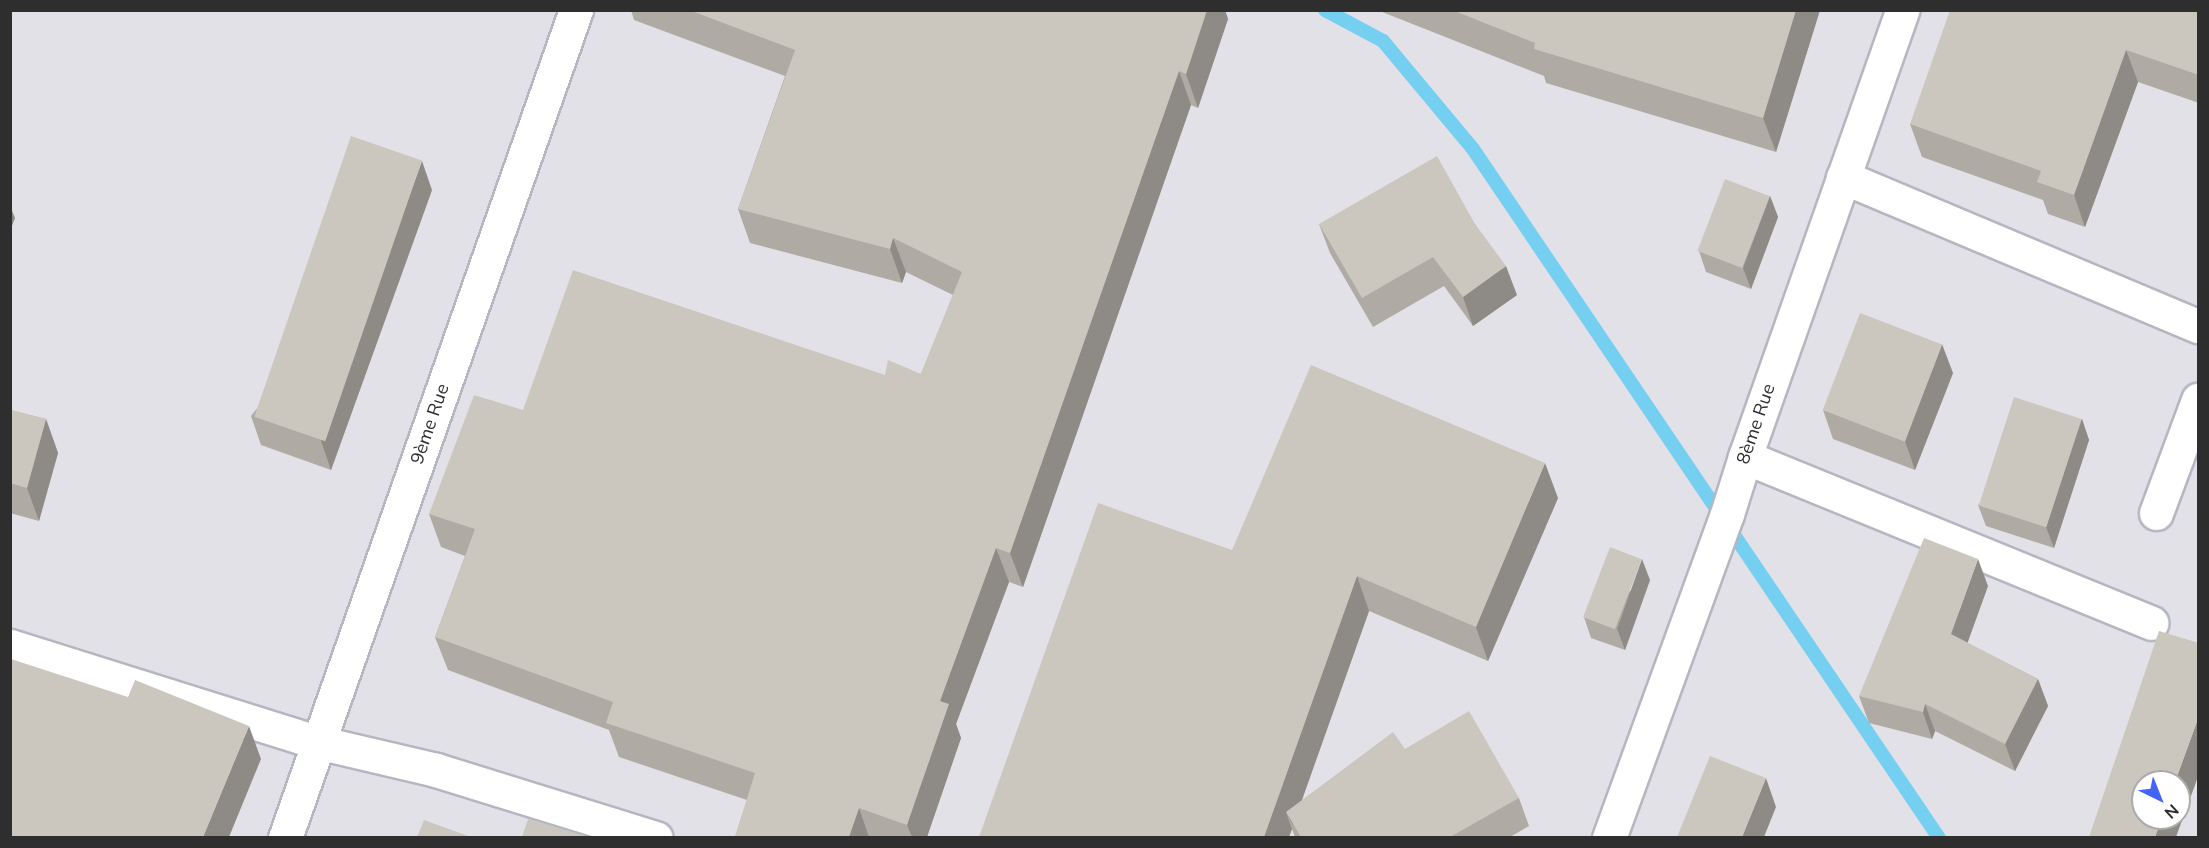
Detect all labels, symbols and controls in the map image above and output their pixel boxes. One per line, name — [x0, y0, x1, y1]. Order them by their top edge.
street label: 9ème Rue — [406, 381, 454, 467]
street label: 8ème Rue — [1732, 381, 1780, 467]
north arrow — [2131, 770, 2191, 830]
text: N — [2161, 800, 2183, 823]

